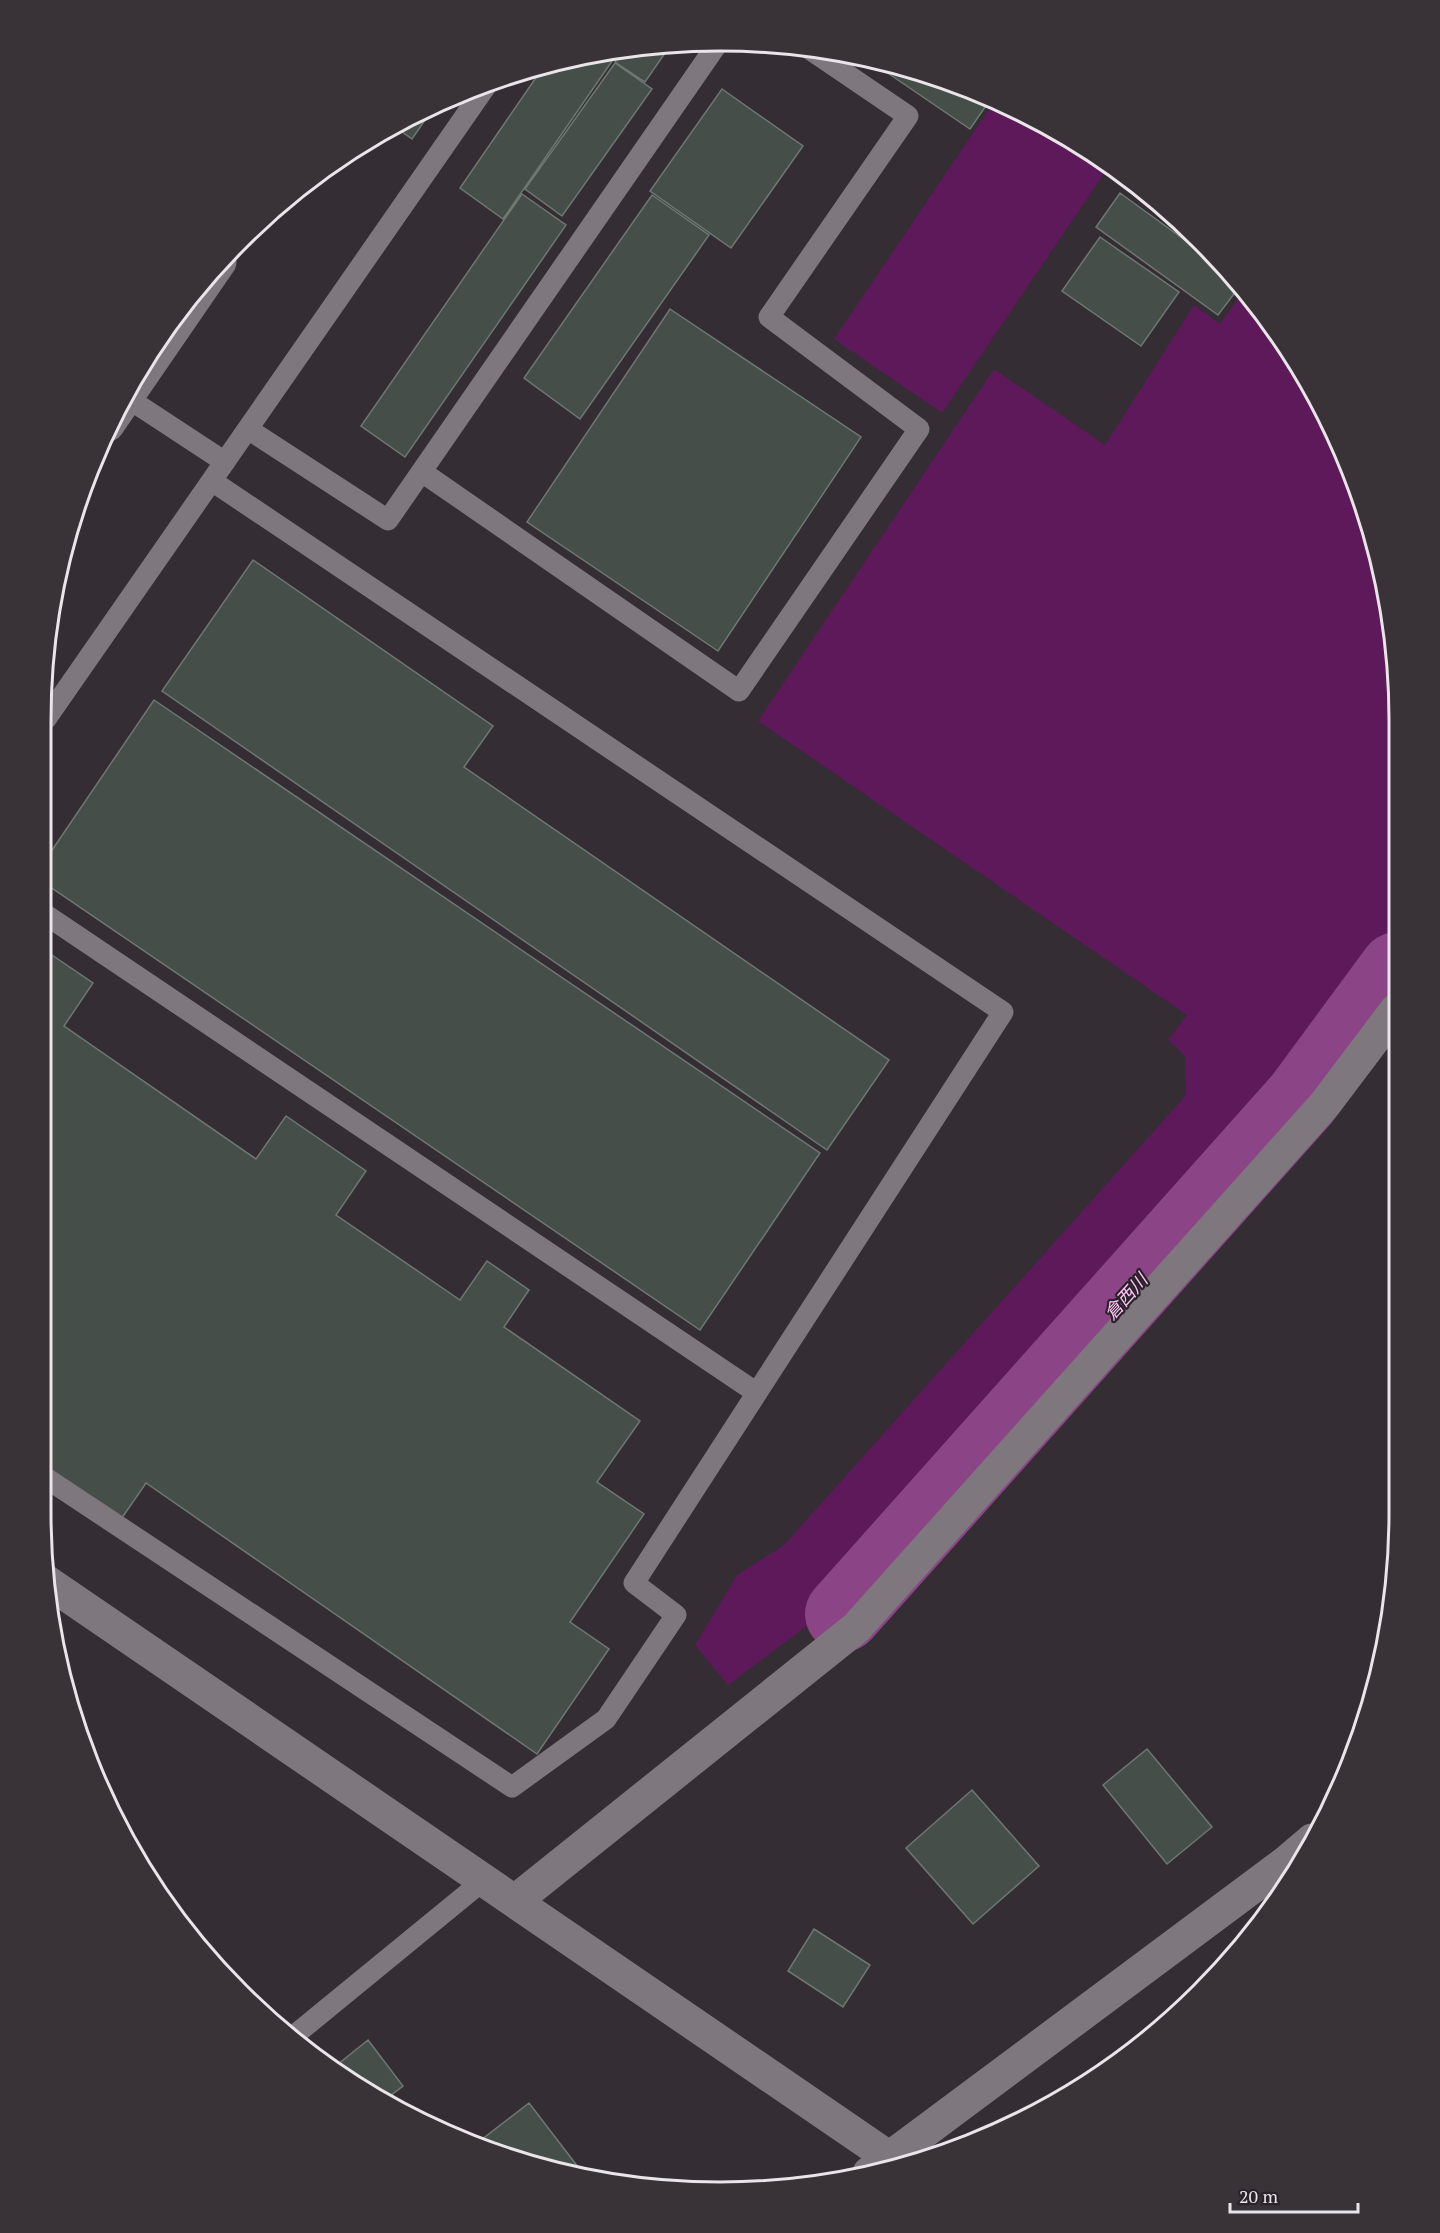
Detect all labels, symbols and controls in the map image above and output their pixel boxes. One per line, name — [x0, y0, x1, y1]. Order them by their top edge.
water label: 倉西川 — [1098, 1267, 1154, 1324]
scale bar — [1230, 2176, 1358, 2214]
text: 20 m — [1239, 2184, 1279, 2208]

